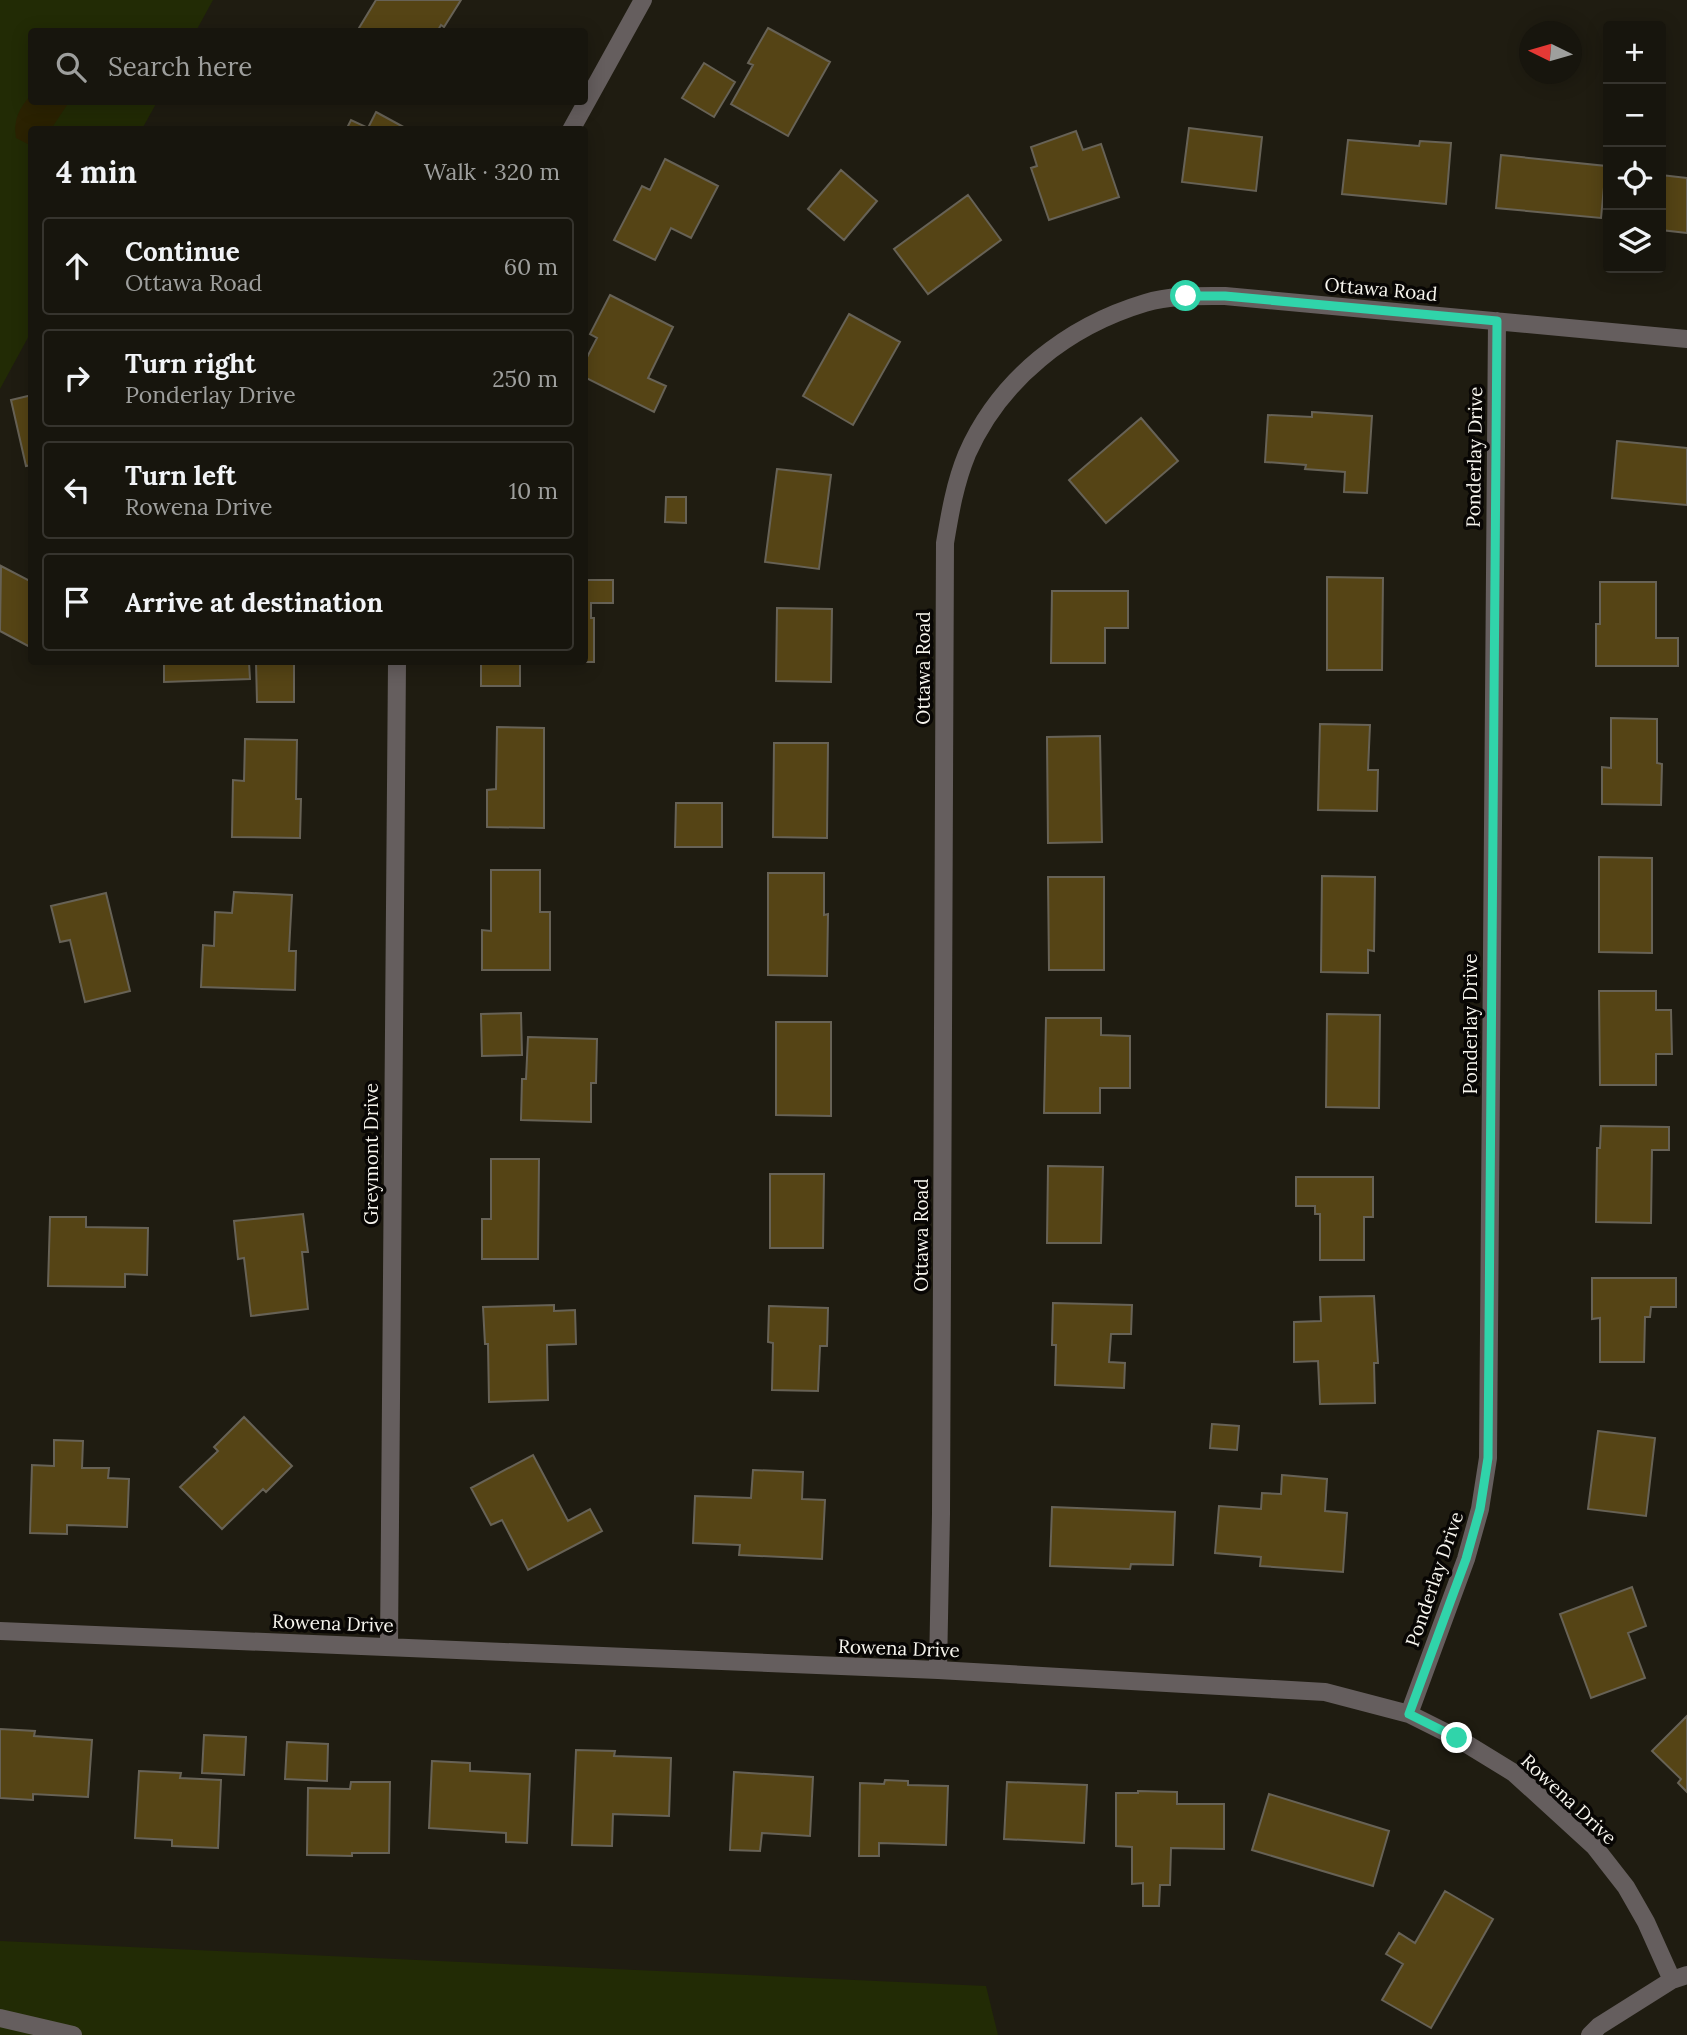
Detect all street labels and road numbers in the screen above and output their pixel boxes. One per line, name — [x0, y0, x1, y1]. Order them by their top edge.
street label: Ottawa Road — [1323, 272, 1439, 306]
street label: Ponderlay Drive — [1461, 386, 1487, 528]
street label: Ottawa Road — [911, 611, 935, 725]
street label: Ponderlay Drive — [1458, 953, 1482, 1095]
street label: Greymont Drive — [359, 1083, 383, 1225]
street label: Ottawa Road — [909, 1178, 933, 1292]
street label: Ponderlay Drive — [1400, 1508, 1468, 1650]
street label: Rowena Drive — [272, 1609, 394, 1637]
street label: Rowena Drive — [838, 1634, 960, 1662]
street label: Rowena Drive — [1516, 1749, 1622, 1849]

